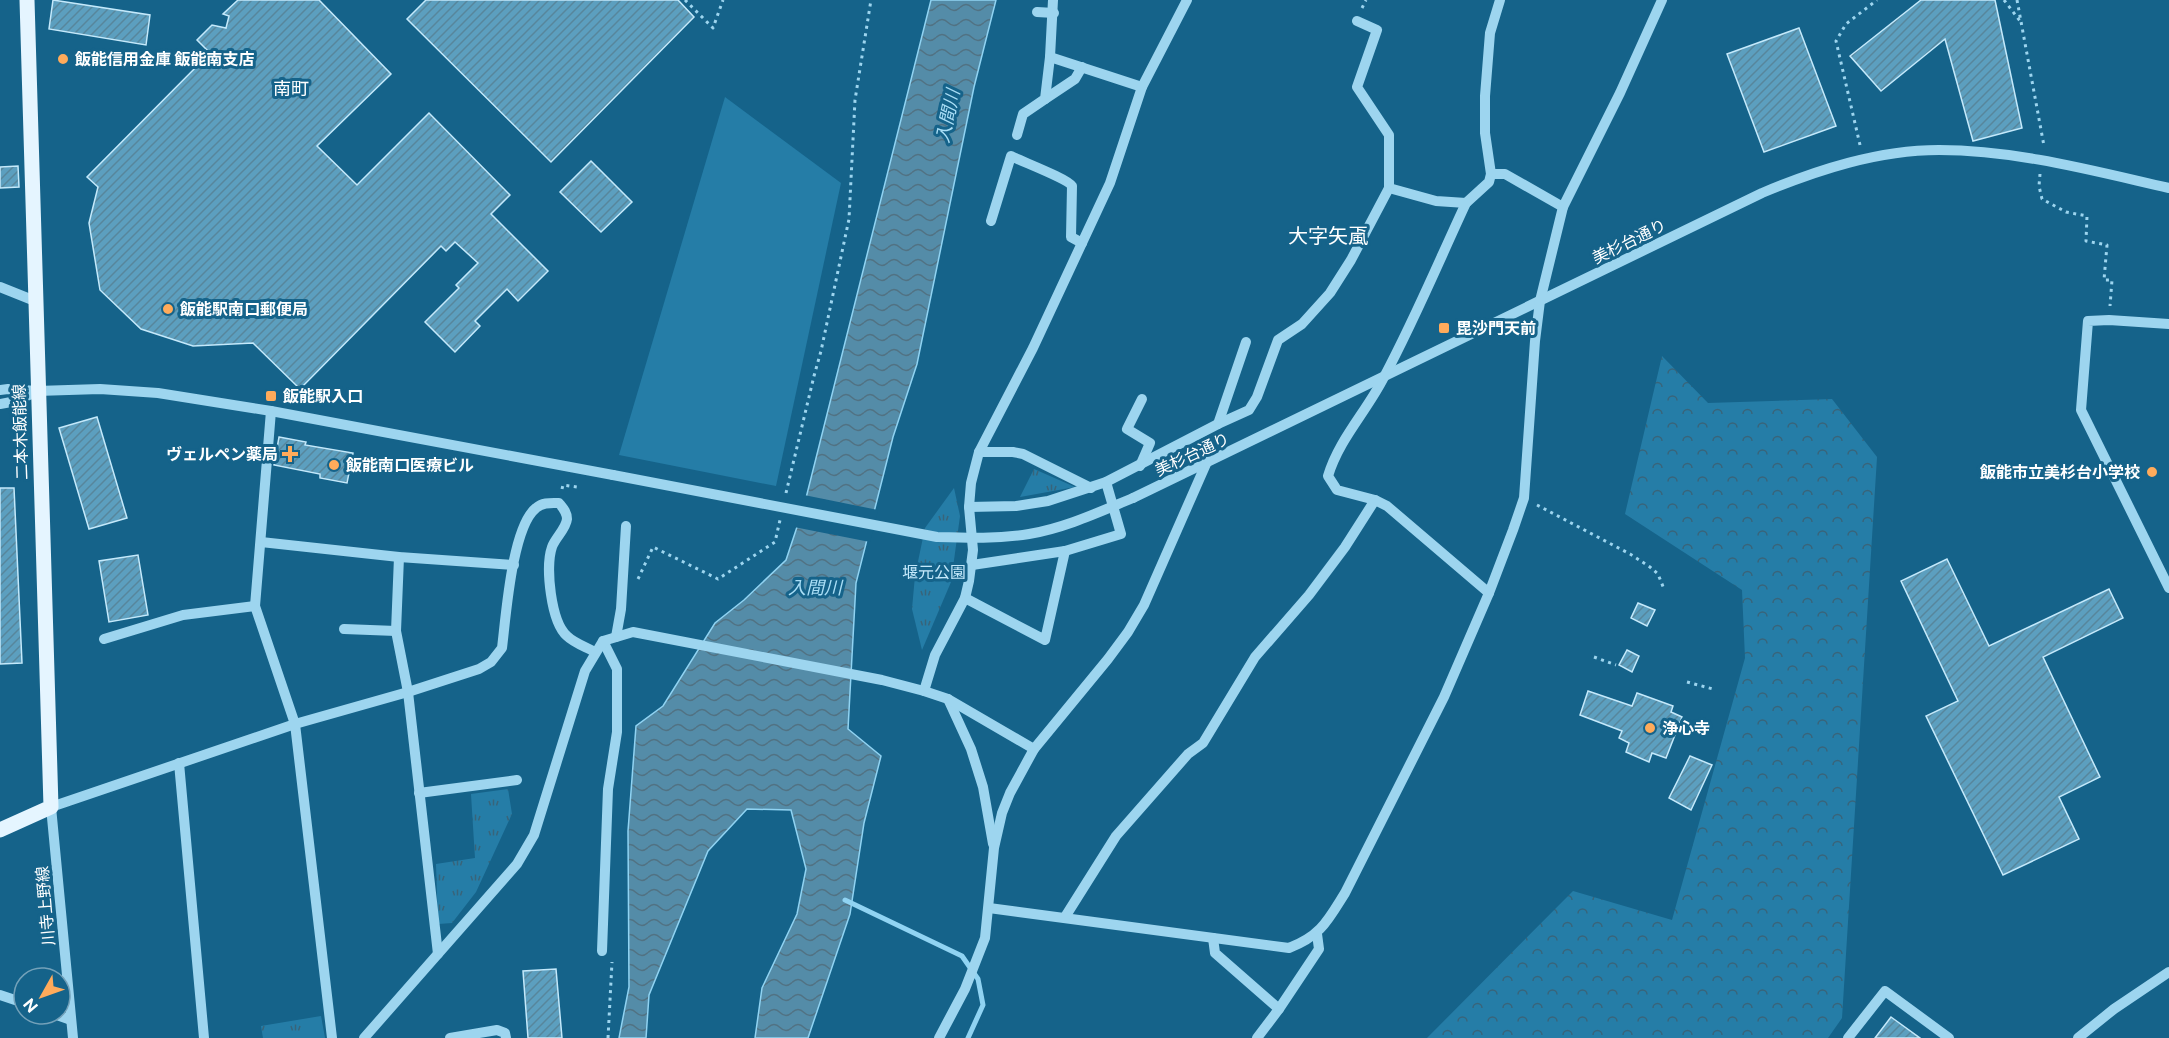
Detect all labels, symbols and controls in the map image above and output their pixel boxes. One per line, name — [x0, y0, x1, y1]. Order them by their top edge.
place label: 飯能信用金庫 飯能南支店 — [74, 50, 255, 69]
marker: 飯能信用金庫 飯能南支店 — [56, 52, 70, 66]
district label: 南町 — [273, 78, 309, 99]
water label: 入間川 — [932, 85, 964, 144]
street label: 美杉台通り — [1589, 215, 1669, 268]
district label: 大字矢颪 — [1288, 224, 1368, 248]
place label: 飯能駅南口郵便局 — [179, 300, 308, 319]
marker: 飯能駅南口郵便局 — [161, 302, 175, 316]
place label: 毘沙門天前 — [1456, 319, 1536, 338]
marker: 毘沙門天前 — [1437, 321, 1451, 335]
street label: 二本木飯能線 — [9, 384, 32, 480]
place label: 飯能駅入口 — [282, 387, 363, 406]
marker: 飯能駅入口 — [264, 389, 278, 403]
street label: 美杉台通り — [1152, 429, 1232, 480]
place label: ヴェルペン薬局 — [166, 445, 278, 464]
marker: ヴェルペン薬局 — [283, 447, 297, 461]
place label: 飯能南口医療ビル — [345, 456, 474, 475]
marker: 飯能南口医療ビル — [327, 458, 341, 472]
place label: 飯能市立美杉台小学校 — [1979, 463, 2140, 482]
marker: 飯能市立美杉台小学校 — [2145, 465, 2159, 479]
park label: 堰元公園 — [902, 563, 966, 582]
water label: 入間川 — [788, 577, 844, 598]
place label: 浄心寺 — [1662, 719, 1710, 738]
marker: 浄心寺 — [1643, 721, 1657, 735]
street label: 川寺上野線 — [33, 865, 58, 947]
north arrow — [12, 966, 72, 1026]
text: N — [20, 994, 42, 1016]

